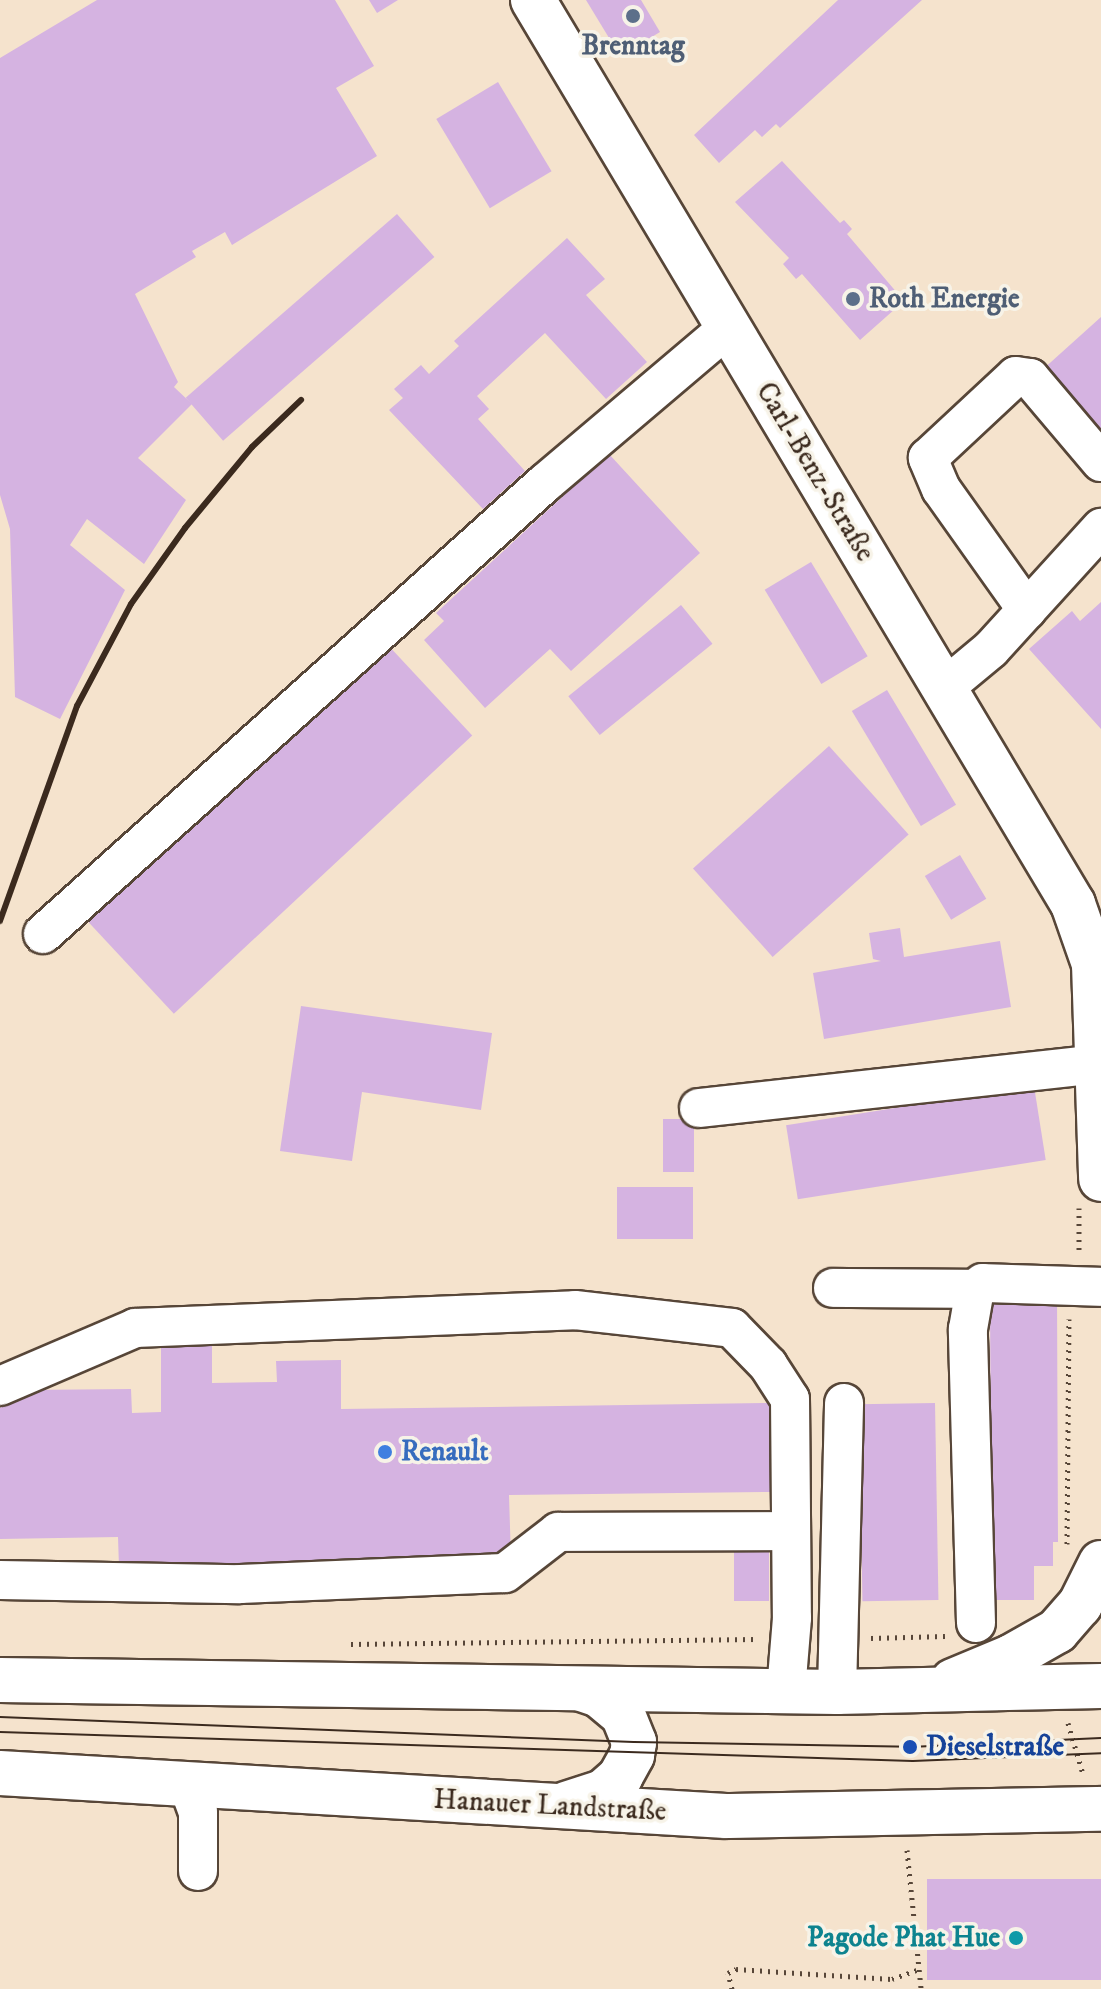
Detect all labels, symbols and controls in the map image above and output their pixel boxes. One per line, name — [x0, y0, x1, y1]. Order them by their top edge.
marker: Brenntag — [624, 7, 642, 25]
place label: Brenntag — [581, 29, 685, 63]
place label: Roth Energie — [869, 282, 1020, 316]
marker: Roth Energie — [844, 290, 862, 308]
street label: Carl-Benz-Straße — [748, 377, 882, 567]
place label: Renault — [401, 1435, 488, 1469]
marker: Renault — [376, 1443, 394, 1461]
place label: Dieselstraße — [926, 1730, 1064, 1764]
marker: Dieselstraße — [901, 1738, 919, 1756]
street label: Hanauer Landstraße — [433, 1783, 667, 1829]
place label: Pagode Phat Hue — [807, 1921, 1000, 1955]
marker: Pagode Phat Hue — [1007, 1929, 1025, 1947]

